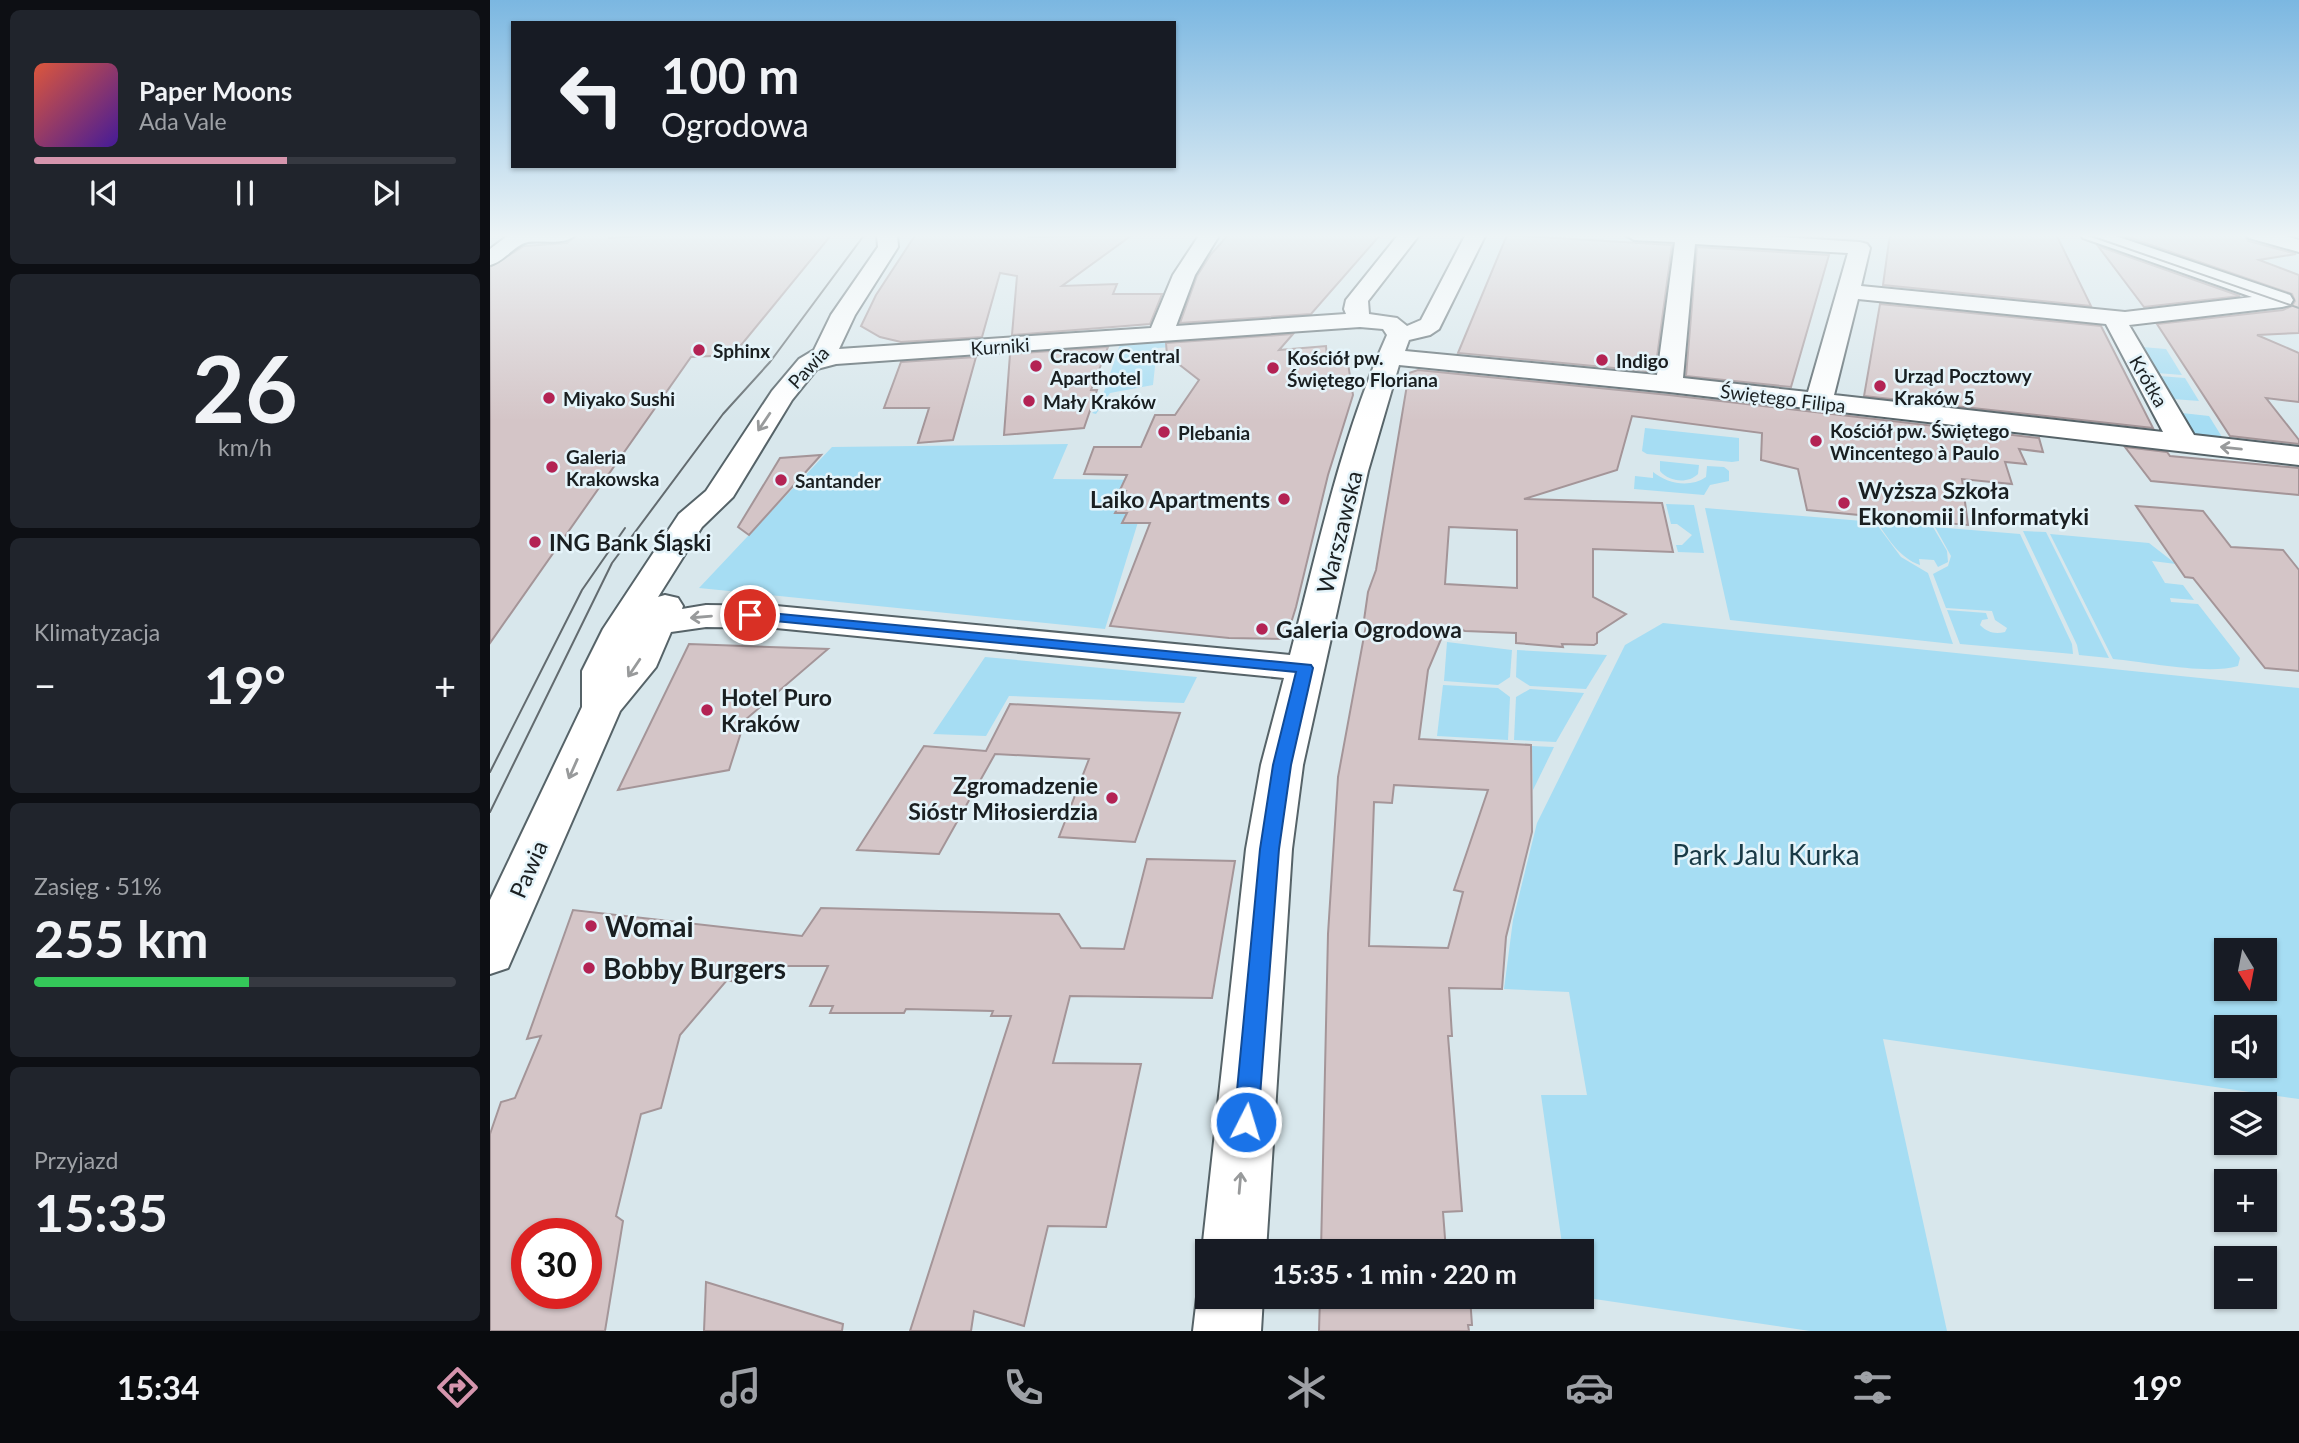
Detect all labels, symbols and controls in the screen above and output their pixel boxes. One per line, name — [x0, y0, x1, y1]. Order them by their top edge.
text: 100 m — [661, 46, 799, 104]
icon: left — [546, 49, 637, 140]
text: Paper Moons — [139, 75, 292, 107]
text: Ogrodowa — [661, 105, 809, 144]
text: Ada Vale — [139, 107, 227, 135]
icon: previous — [85, 174, 123, 212]
icon: pause — [226, 174, 264, 212]
icon: next — [367, 174, 405, 212]
street label: Kurniki — [970, 332, 1030, 360]
text: 26 — [192, 333, 298, 442]
place label: Sphinx — [713, 339, 770, 362]
street label: Pawia — [783, 341, 833, 393]
marker: Sphinx — [691, 342, 707, 358]
place label: Cracow Central Aparthotel — [1049, 344, 1180, 389]
place label: Kościół pw. Świętego Floriana — [1287, 346, 1438, 391]
place label: Indigo — [1616, 349, 1669, 372]
street label: Krótka — [2125, 351, 2173, 411]
marker: Indigo — [1594, 352, 1610, 368]
marker: Cracow Central Aparthotel — [1028, 358, 1044, 374]
marker: Kościół pw. Świętego Floriana — [1265, 360, 1281, 376]
place label: Urząd Pocztowy Kraków 5 — [1894, 364, 2033, 409]
marker: Urząd Pocztowy Kraków 5 — [1872, 378, 1888, 394]
street label: Świętego Filipa — [1719, 379, 1847, 417]
place label: Miyako Sushi — [563, 387, 675, 410]
marker: Miyako Sushi — [541, 390, 557, 406]
place label: Mały Kraków — [1043, 390, 1157, 413]
marker: Mały Kraków — [1021, 393, 1037, 409]
one-way arrow — [757, 412, 772, 431]
place label: Kościół pw. Świętego Wincentego à Paulo — [1830, 419, 2009, 464]
place label: Plebania — [1178, 421, 1250, 444]
marker: Plebania — [1156, 424, 1172, 440]
text: km/h — [218, 433, 272, 461]
marker: Kościół pw. Świętego Wincentego à Paulo — [1808, 433, 1824, 449]
one-way arrow — [2220, 442, 2243, 455]
place label: Galeria Krakowska — [566, 445, 659, 490]
marker: Galeria Krakowska — [544, 459, 560, 475]
street label: Warszawska — [1310, 468, 1368, 596]
place label: Santander — [795, 469, 882, 492]
marker: Santander — [773, 472, 789, 488]
place label: Wyższa Szkoła Ekonomii i Informatyki — [1858, 476, 2089, 530]
place label: Laiko Apartments — [1090, 485, 1270, 513]
marker: Laiko Apartments — [1276, 491, 1292, 507]
marker: Wyższa Szkoła Ekonomii i Informatyki — [1836, 495, 1852, 511]
place label: ING Bank Śląski — [549, 528, 711, 556]
marker: ING Bank Śląski — [527, 534, 543, 550]
pin — [720, 585, 780, 645]
icon: arrive — [731, 596, 769, 634]
one-way arrow — [690, 611, 713, 624]
place label: Galeria Ogrodowa — [1276, 615, 1462, 643]
text: Klimatyzacja — [34, 618, 160, 646]
marker: Galeria Ogrodowa — [1254, 621, 1270, 637]
text: 19° — [204, 653, 286, 715]
one-way arrow — [627, 658, 641, 677]
text: − — [34, 662, 56, 708]
text: + — [434, 662, 456, 708]
place label: Hotel Puro Kraków — [721, 683, 832, 737]
marker: Hotel Puro Kraków — [699, 702, 715, 718]
one-way arrow — [566, 759, 579, 780]
place label: Zgromadzenie Sióstr Miłosierdzia — [908, 771, 1098, 825]
marker: Zgromadzenie Sióstr Miłosierdzia — [1104, 790, 1120, 806]
street label: Pawia — [503, 836, 553, 902]
park label: Park Jalu Kurka — [1672, 837, 1860, 871]
text: Zasięg · 51% — [34, 872, 162, 900]
text: 255 km — [34, 907, 208, 969]
place label: Womai — [605, 909, 694, 943]
marker: Womai — [583, 918, 599, 934]
north arrow — [2214, 938, 2277, 1001]
map controls — [2214, 938, 2277, 1309]
place label: Bobby Burgers — [603, 951, 786, 985]
marker: Bobby Burgers — [581, 960, 597, 976]
button: sound — [2214, 1015, 2277, 1078]
position arrow — [1209, 1085, 1283, 1159]
button: layers — [2214, 1092, 2277, 1155]
text: Przyjazd — [34, 1146, 118, 1174]
button: + — [2214, 1169, 2277, 1232]
one-way arrow — [1234, 1172, 1247, 1195]
text: 15:35 — [34, 1181, 168, 1243]
speed limit sign: 30 — [511, 1218, 602, 1309]
button: − — [2214, 1246, 2277, 1309]
text: 15:35 · 1 min · 220 m — [1272, 1258, 1517, 1290]
icon: directions — [433, 1363, 482, 1412]
icon: music — [716, 1363, 765, 1412]
icon: phone — [999, 1363, 1048, 1412]
icon: climate — [1282, 1363, 1331, 1412]
icon: car — [1565, 1363, 1614, 1412]
icon: filters — [1848, 1363, 1897, 1412]
text: 15:34 — [117, 1368, 199, 1407]
text: 19° — [2131, 1368, 2182, 1407]

